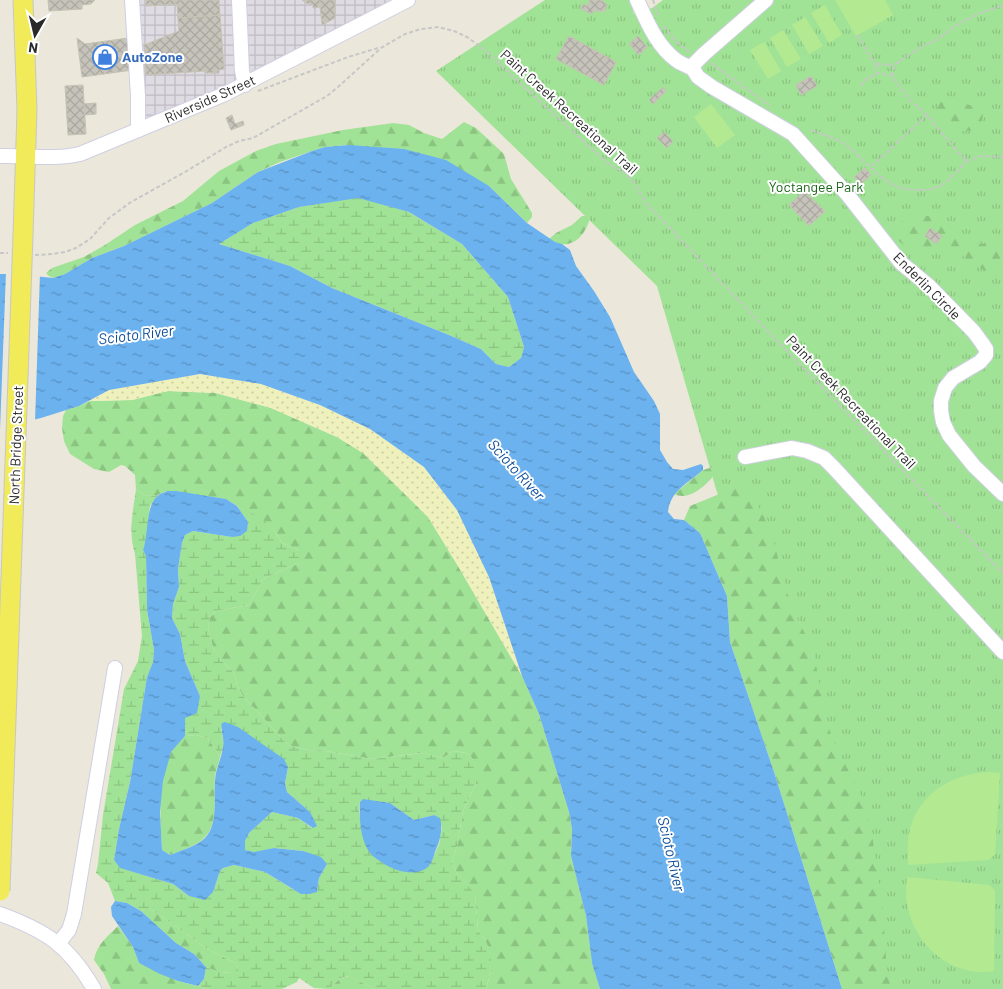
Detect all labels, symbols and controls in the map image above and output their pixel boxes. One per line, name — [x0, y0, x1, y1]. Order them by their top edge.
north arrow — [10, 10, 60, 60]
text: N — [27, 39, 39, 57]
shop icon: AutoZone — [92, 44, 118, 70]
street label: Paint Creek Recreational Trail — [497, 46, 641, 178]
place label: AutoZone — [122, 48, 183, 65]
street label: Riverside Street — [162, 71, 258, 126]
park label: Yoctangee Park — [769, 178, 863, 195]
street label: Enderlin Circle — [890, 248, 965, 323]
water label: Scioto River — [97, 320, 175, 348]
street label: Paint Creek Recreational Trail — [783, 331, 920, 472]
street label: North Bridge Street — [5, 385, 26, 505]
water label: Scioto River — [485, 435, 549, 504]
water label: Scioto River — [655, 815, 689, 893]

